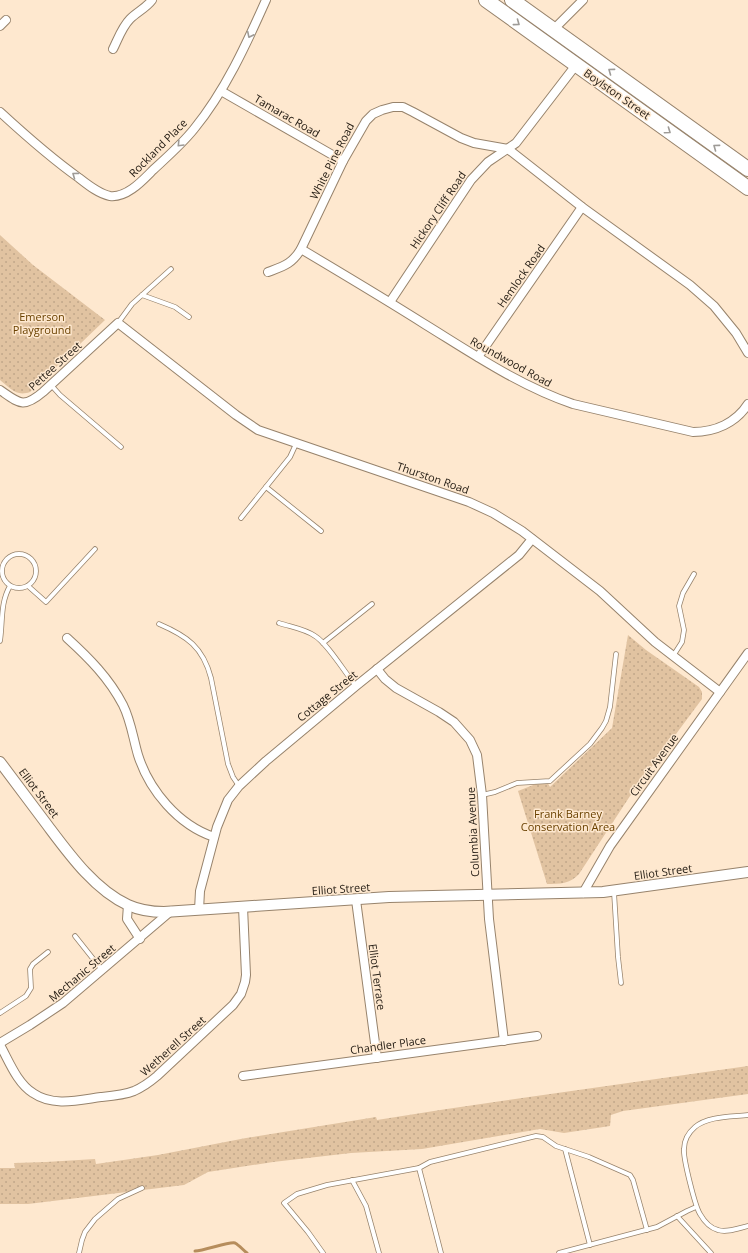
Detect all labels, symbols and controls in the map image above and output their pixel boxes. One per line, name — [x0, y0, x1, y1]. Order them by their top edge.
one-way arrow — [513, 18, 520, 25]
one-way arrow — [247, 31, 255, 39]
street label: Boylston Street — [581, 65, 654, 122]
one-way arrow — [608, 69, 615, 76]
street label: Tamarac Road — [252, 91, 323, 140]
street label: Rockland Place — [125, 115, 190, 180]
street label: White Pine Road — [306, 120, 357, 202]
one-way arrow — [664, 126, 671, 133]
one-way arrow — [177, 139, 185, 147]
one-way arrow — [714, 145, 721, 152]
street label: Hickory Cliff Road — [406, 168, 469, 251]
one-way arrow — [72, 173, 79, 180]
street label: Hemlock Road — [493, 241, 548, 310]
park label: Emerson Playground — [13, 309, 71, 337]
street label: Roundwood Road — [468, 333, 555, 390]
street label: Pettee Street — [25, 338, 84, 393]
street label: Thurston Road — [395, 458, 471, 497]
street label: Cottage Street — [294, 667, 360, 724]
street label: Circuit Avenue — [626, 730, 681, 799]
street label: Elliot Street — [16, 765, 63, 821]
street label: Columbia Avenue — [463, 787, 482, 877]
park label: Frank Barney Conservation Area — [521, 806, 615, 834]
street label: Elliot Street — [633, 860, 693, 883]
street label: Elliot Street — [311, 879, 371, 898]
street label: Mechanic Street — [45, 940, 118, 1005]
street label: Elliot Terrace — [365, 943, 390, 1011]
street label: Wetherell Street — [137, 1012, 209, 1079]
street label: Chandler Place — [349, 1032, 427, 1057]

